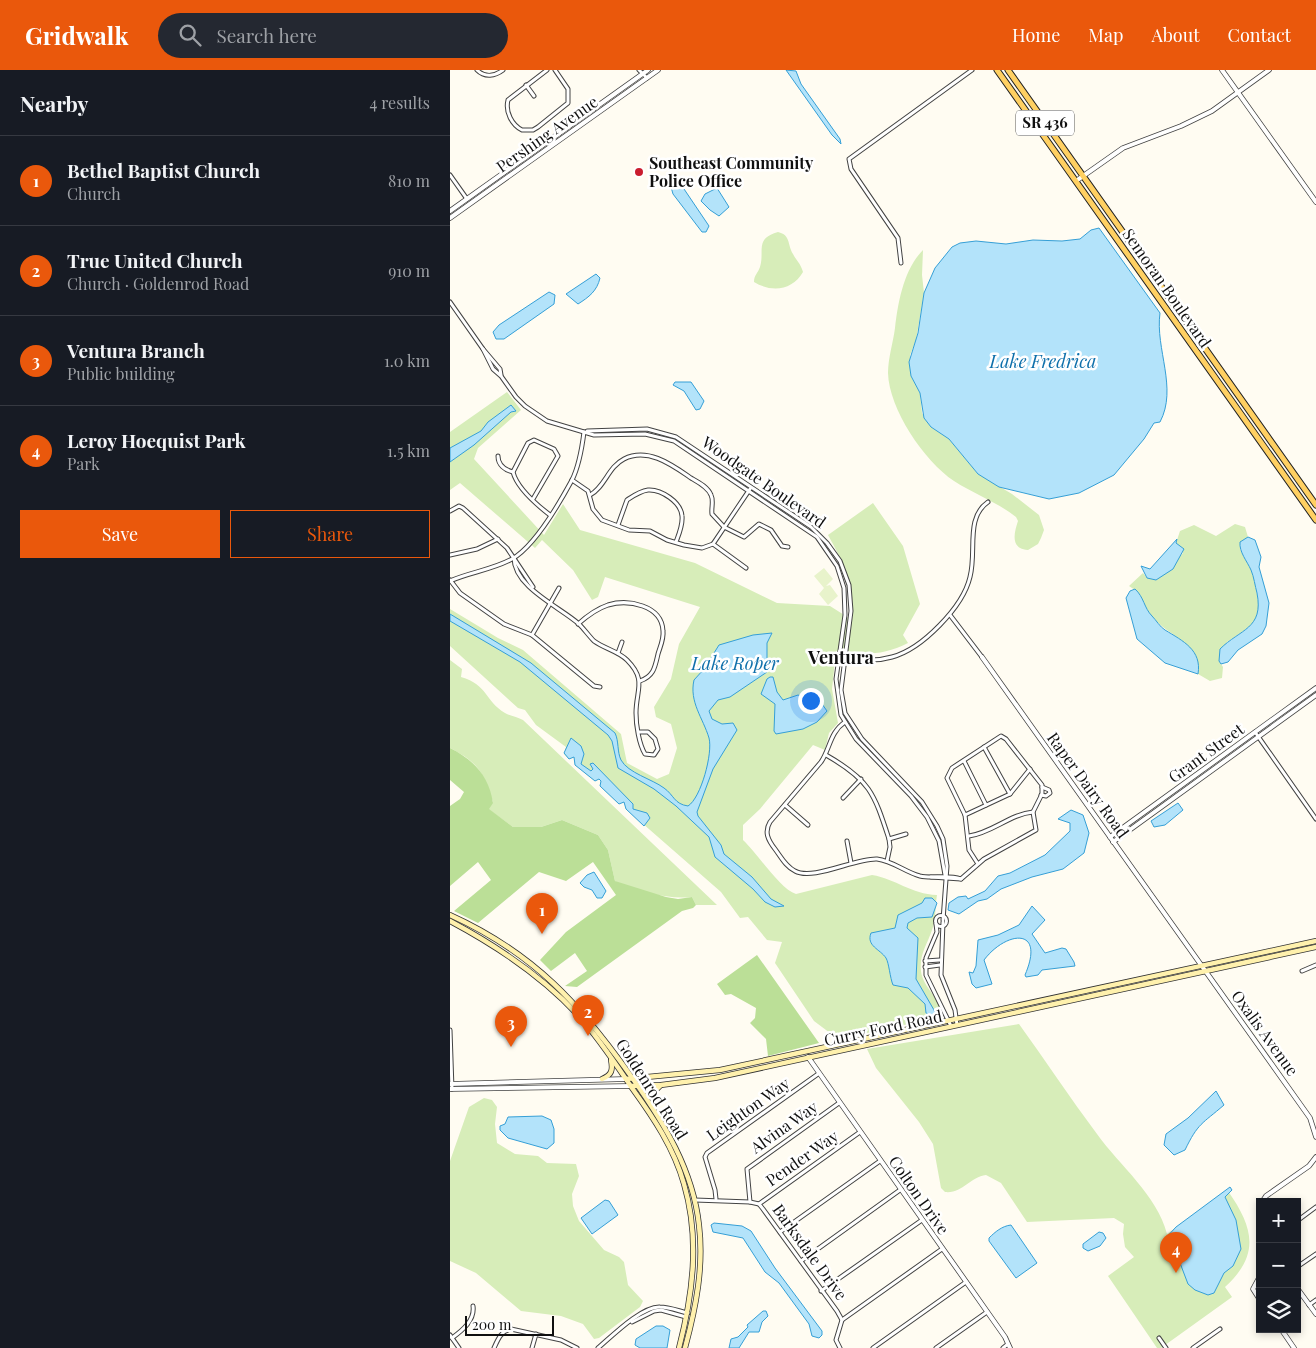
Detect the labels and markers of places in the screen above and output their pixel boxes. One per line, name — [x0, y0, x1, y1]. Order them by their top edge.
place label: Southeast Community Police Office — [649, 152, 814, 191]
marker: Southeast Community Police Office — [633, 166, 645, 178]
pin: 1 — [526, 893, 558, 934]
pin: 2 — [572, 995, 604, 1036]
pin: 3 — [495, 1006, 527, 1047]
pin: 4 — [1160, 1232, 1192, 1273]

